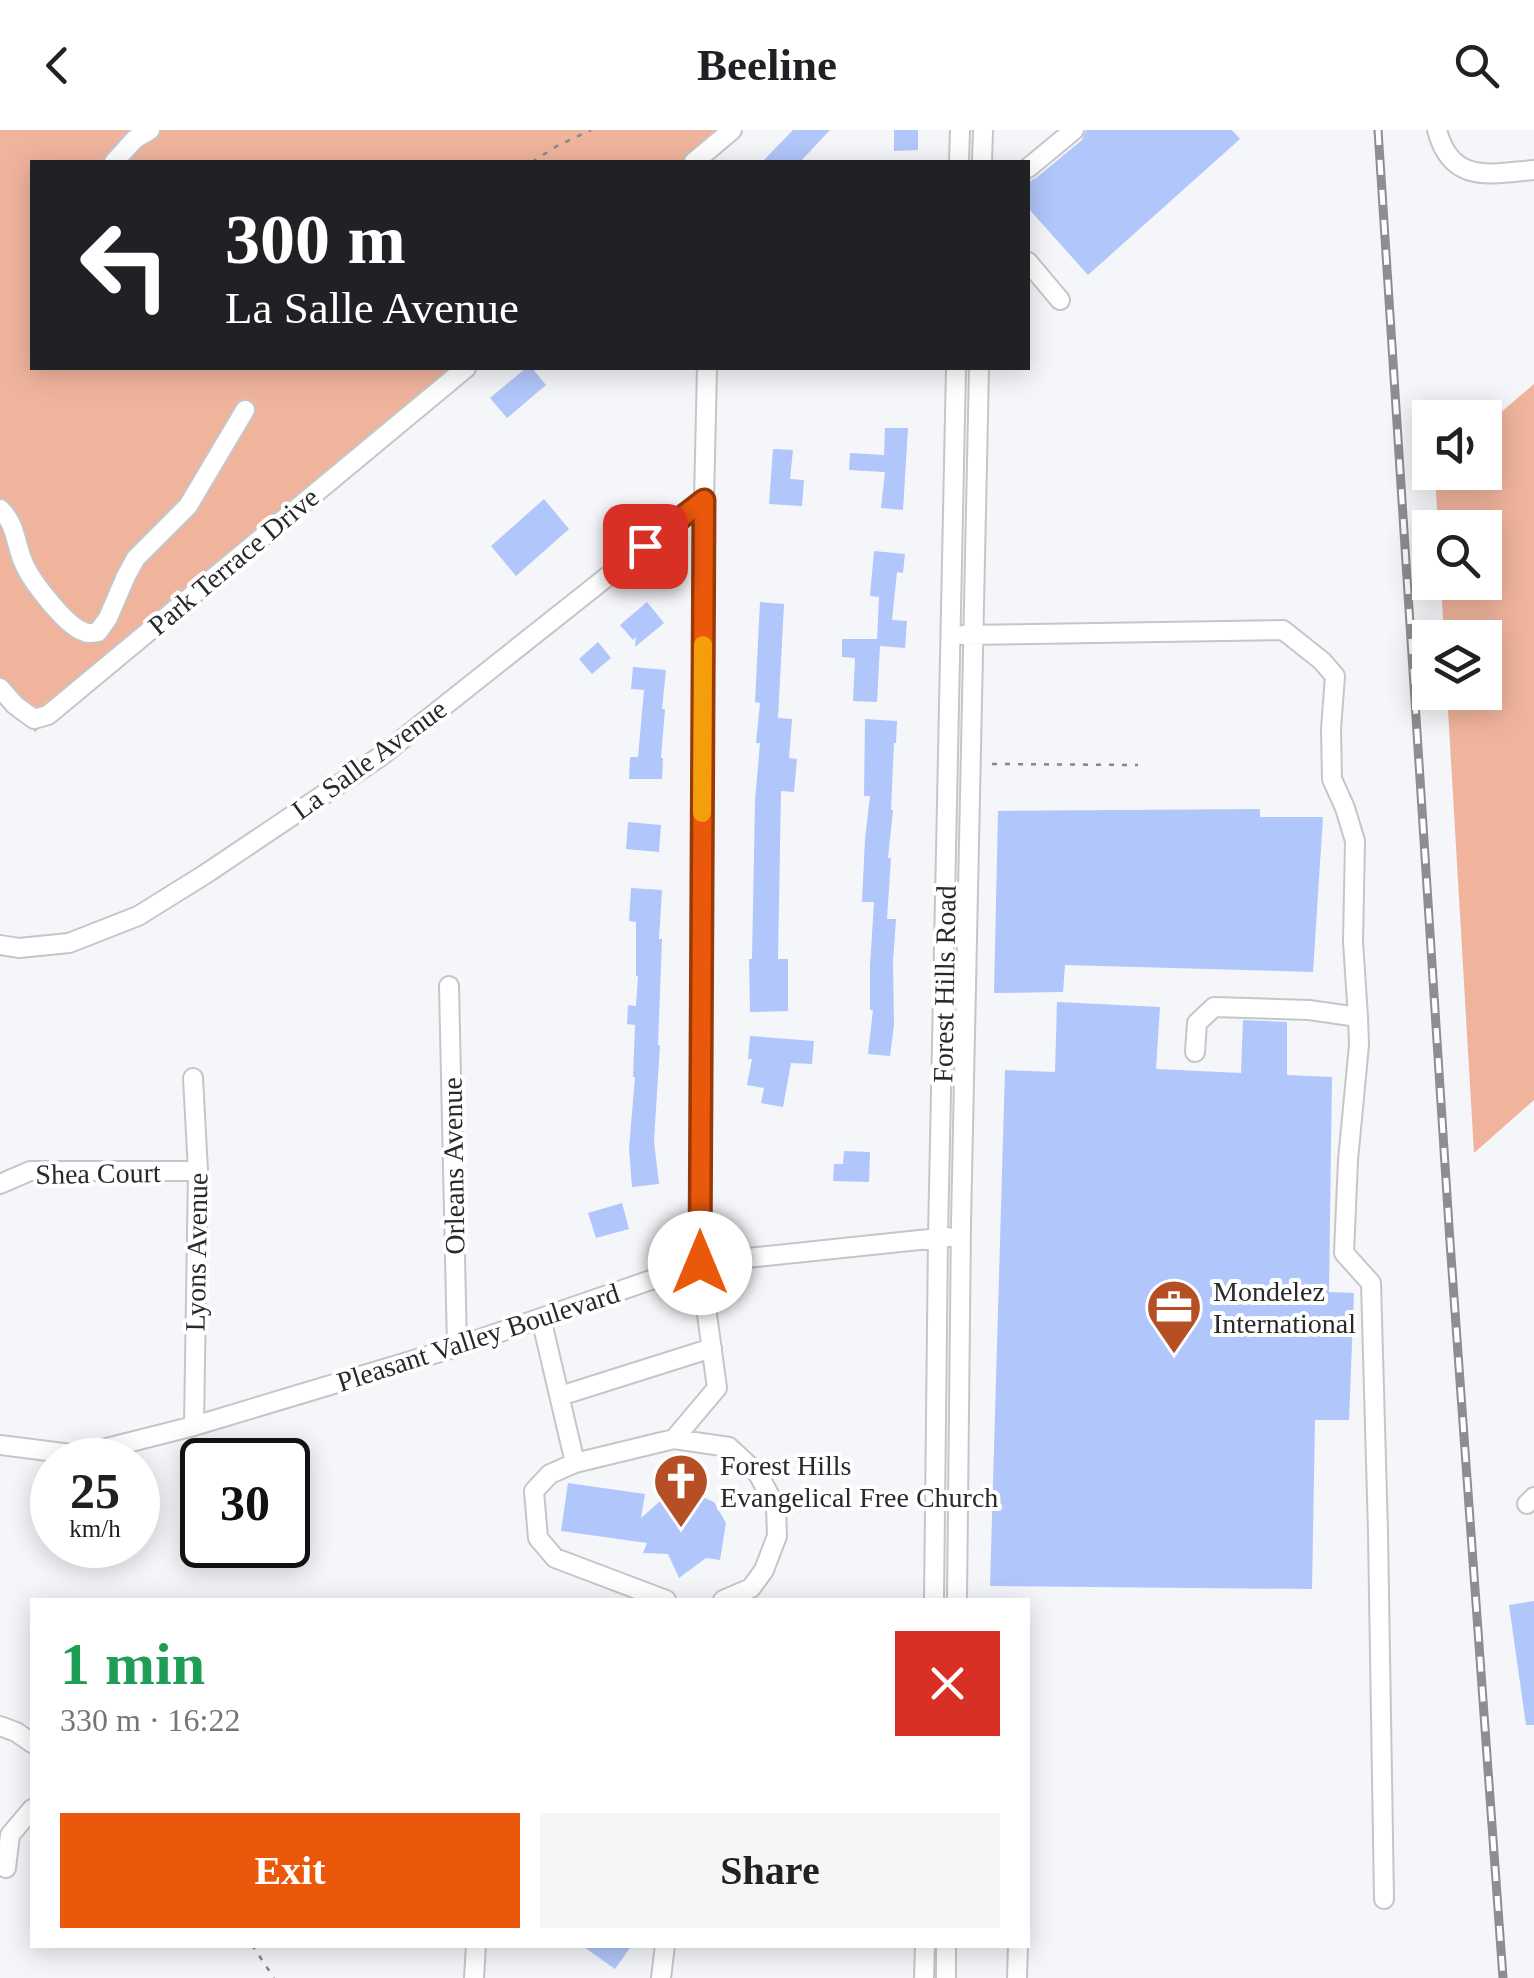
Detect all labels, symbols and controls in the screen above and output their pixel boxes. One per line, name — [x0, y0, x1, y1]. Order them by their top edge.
icon: back — [30, 38, 85, 93]
icon: search — [1449, 38, 1504, 93]
text: Beeline — [697, 40, 837, 90]
icon: left — [60, 200, 190, 330]
text: 300 m — [225, 201, 406, 278]
text: La Salle Avenue — [225, 283, 519, 333]
map controls — [1412, 400, 1502, 710]
button: sound — [1412, 400, 1502, 490]
street label: Park Terrace Drive — [142, 481, 325, 641]
pin — [603, 504, 688, 589]
button: search — [1412, 510, 1502, 600]
icon: arrive — [618, 519, 673, 574]
button: layers — [1412, 620, 1502, 710]
street label: La Salle Avenue — [286, 693, 452, 826]
street label: Forest Hills Road — [927, 885, 962, 1083]
street label: Orleans Avenue — [436, 1077, 471, 1255]
street label: Shea Court — [35, 1157, 161, 1190]
street label: Lyons Avenue — [180, 1172, 213, 1332]
position arrow — [648, 1211, 752, 1315]
place label: Mondelez International — [1213, 1276, 1356, 1339]
street label: Pleasant Valley Boulevard — [333, 1277, 623, 1398]
office icon: Mondelez International — [1144, 1277, 1204, 1356]
speed limit sign: 30 — [180, 1438, 310, 1568]
place label: Forest Hills Evangelical Free Church — [720, 1450, 998, 1513]
church icon: Forest Hills Evangelical Free Church — [651, 1451, 711, 1530]
text: 25 — [70, 1463, 120, 1519]
text: km/h — [69, 1515, 121, 1542]
text: 1 min — [60, 1631, 205, 1697]
button: close — [895, 1631, 1000, 1736]
text: 330 m · 16:22 — [60, 1702, 240, 1738]
button: Exit — [60, 1813, 520, 1928]
button: Share — [540, 1813, 1000, 1928]

